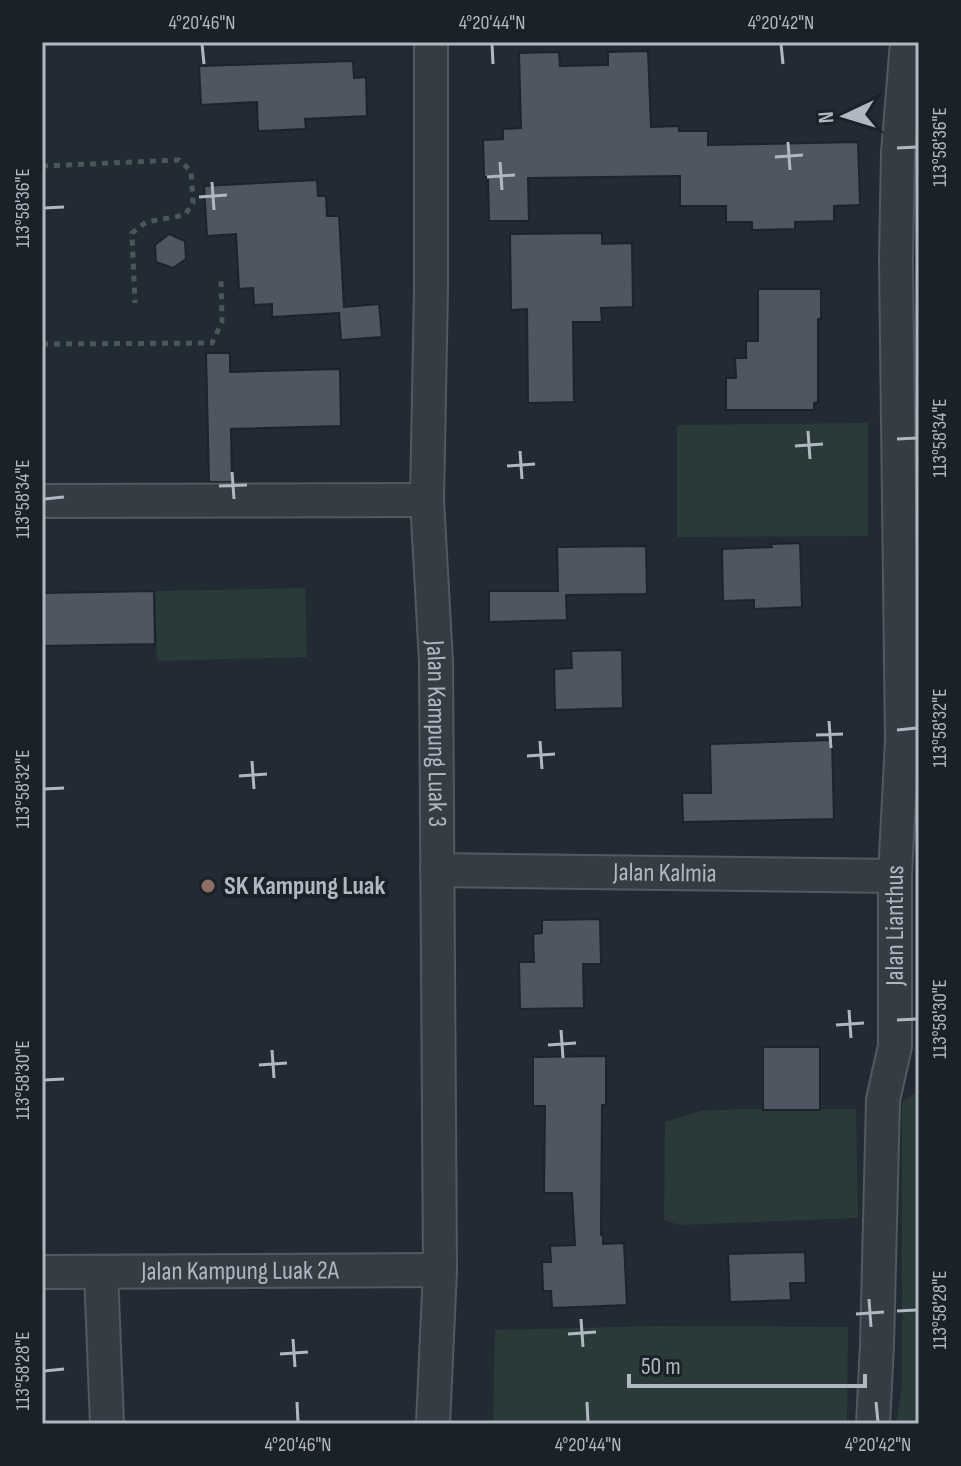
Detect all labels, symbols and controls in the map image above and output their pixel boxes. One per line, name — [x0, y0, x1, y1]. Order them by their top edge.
text: 4°20'46"N — [168, 11, 236, 35]
text: 4°20'44"N — [459, 11, 525, 35]
text: 4°20'42"N — [748, 11, 814, 35]
north arrow — [805, 76, 885, 156]
text: 113°58'36"E — [928, 107, 952, 187]
text: N — [813, 110, 840, 124]
text: 113°58'36"E — [11, 168, 35, 248]
text: 113°58'34"E — [928, 399, 952, 478]
text: 113°58'34"E — [11, 460, 35, 539]
street label: Jalan Kampung Luak 3 — [419, 639, 453, 827]
text: 113°58'32"E — [928, 689, 952, 767]
text: 113°58'32"E — [11, 750, 35, 828]
street label: Jalan Kalmia — [612, 857, 717, 889]
street label: Jalan Lianthus — [880, 864, 911, 987]
place label: SK Kampung Luak — [224, 871, 385, 902]
marker: SK Kampung Luak — [199, 877, 217, 895]
text: 113°58'30"E — [928, 979, 952, 1059]
text: 113°58'30"E — [11, 1040, 35, 1120]
street label: Jalan Kampung Luak 2A — [140, 1255, 340, 1287]
text: 113°58'28"E — [928, 1270, 952, 1350]
text: 113°58'28"E — [11, 1331, 35, 1411]
scale bar — [629, 1338, 865, 1388]
text: 50 m — [641, 1352, 681, 1381]
text: 4°20'46"N — [264, 1433, 332, 1457]
text: 4°20'44"N — [555, 1433, 621, 1457]
text: 4°20'42"N — [845, 1433, 911, 1457]

